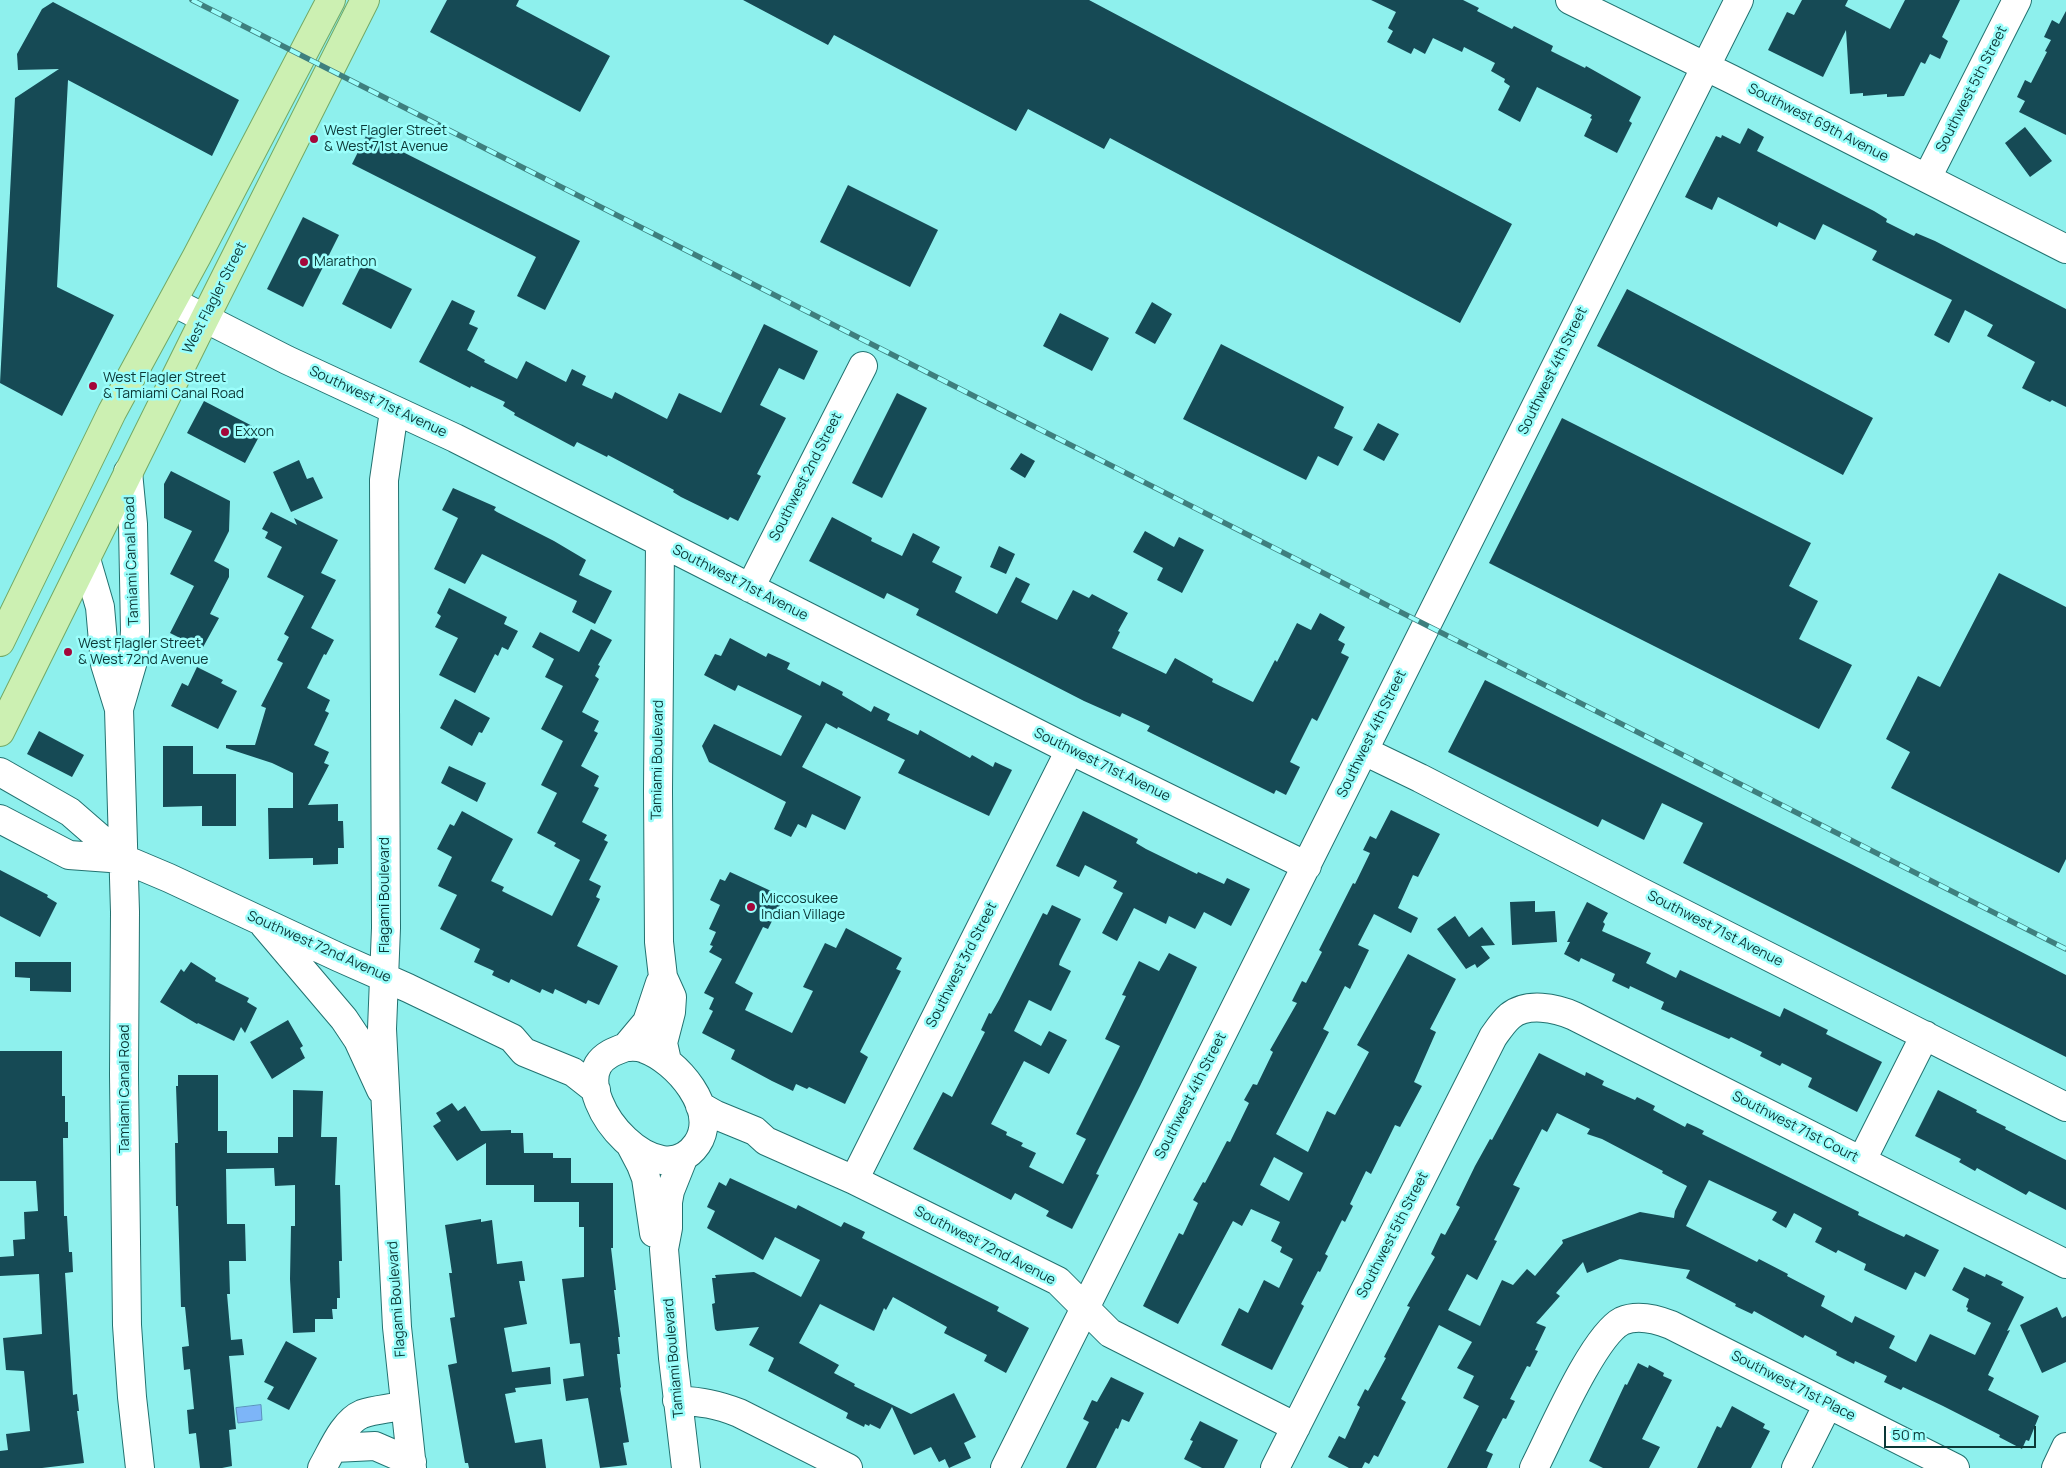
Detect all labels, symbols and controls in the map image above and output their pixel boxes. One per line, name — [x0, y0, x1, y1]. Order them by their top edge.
street label: Southwest 5th Street — [1933, 23, 2011, 155]
street label: Southwest 69th Avenue — [1745, 80, 1891, 166]
place label: West Flagler Street & West 71st Avenue — [324, 123, 448, 156]
marker: West Flagler Street & West 71st Avenue — [308, 133, 320, 145]
street label: West Flagler Street — [180, 239, 250, 357]
place label: Marathon — [314, 254, 377, 270]
marker: Marathon — [298, 256, 310, 268]
street label: Southwest 4th Street — [1515, 305, 1591, 437]
street label: Southwest 71st Avenue — [307, 363, 449, 441]
place label: West Flagler Street & Tamiami Canal Road — [103, 370, 244, 402]
marker: West Flagler Street & Tamiami Canal Road — [87, 380, 99, 392]
street label: Southwest 2nd Street — [766, 410, 846, 544]
place label: Exxon — [235, 424, 274, 440]
marker: Exxon — [219, 426, 231, 438]
street label: Tamiami Canal Road — [121, 496, 143, 626]
street label: Southwest 71st Avenue — [669, 542, 811, 624]
place label: West Flagler Street & West 72nd Avenue — [78, 636, 208, 669]
marker: West Flagler Street & West 72nd Avenue — [62, 646, 74, 658]
street label: Southwest 4th Street — [1334, 668, 1410, 800]
street label: Tamiami Boulevard — [649, 700, 667, 820]
street label: Southwest 71st Avenue — [1031, 725, 1173, 805]
street label: Flagami Boulevard — [377, 837, 393, 953]
street label: Southwest 71st Avenue — [1644, 888, 1786, 970]
place label: Miccosukee Indian Village — [761, 891, 845, 924]
street label: Southwest 3rd Street — [923, 900, 1001, 1030]
marker: Miccosukee Indian Village — [745, 901, 757, 913]
street label: Southwest 72nd Avenue — [244, 908, 394, 986]
street label: Tamiami Canal Road — [117, 1024, 133, 1154]
street label: Southwest 4th Street — [1152, 1030, 1230, 1162]
street label: Southwest 71st Court — [1729, 1088, 1861, 1166]
street label: Southwest 5th Street — [1354, 1169, 1432, 1301]
street label: Southwest 72nd Avenue — [912, 1203, 1058, 1289]
street label: Flagami Boulevard — [385, 1240, 409, 1358]
street label: Tamiami Boulevard — [660, 1297, 688, 1419]
street label: Southwest 71st Place — [1728, 1347, 1858, 1425]
scale bar — [1886, 1416, 2038, 1448]
text: 50 m — [1892, 1424, 1926, 1445]

